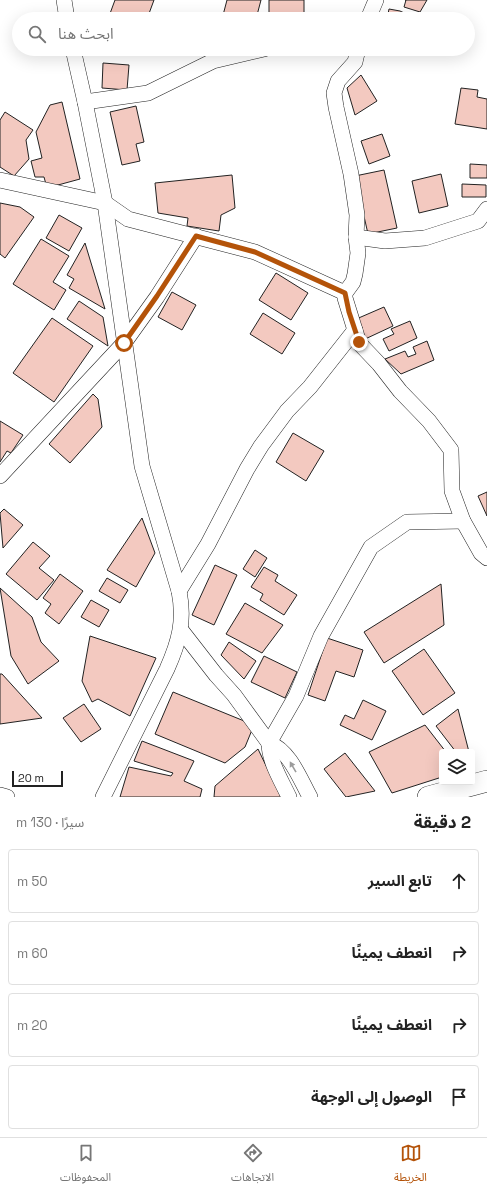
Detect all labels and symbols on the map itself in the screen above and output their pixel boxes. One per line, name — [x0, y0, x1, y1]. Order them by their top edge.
route end — [350, 333, 368, 351]
route start — [115, 334, 133, 352]
one-way arrow — [289, 761, 296, 773]
scale bar — [12, 769, 63, 788]

